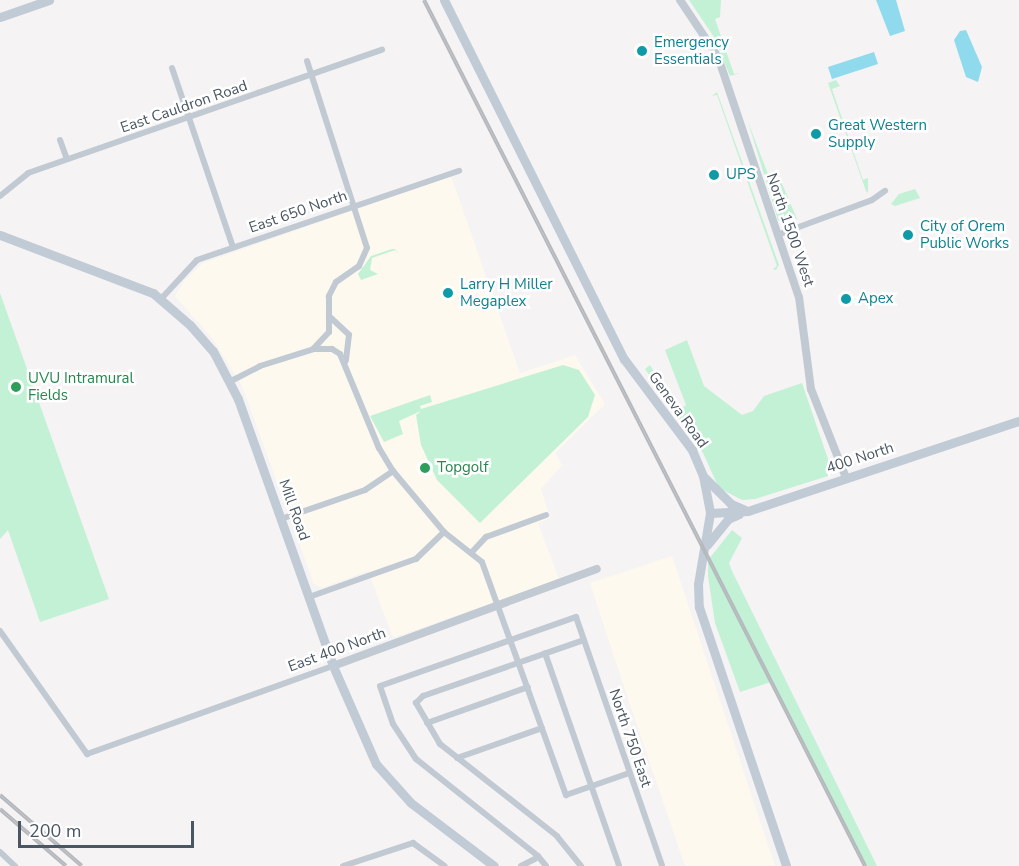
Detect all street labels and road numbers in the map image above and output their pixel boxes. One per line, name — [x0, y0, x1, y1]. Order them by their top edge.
street label: East Cauldron Road — [118, 77, 250, 137]
street label: North 1500 West — [762, 171, 818, 289]
street label: East 650 North — [247, 187, 349, 237]
street label: Geneva Road — [644, 368, 712, 452]
street label: 400 North — [824, 439, 896, 477]
street label: Mill Road — [275, 477, 313, 543]
street label: East 400 North — [286, 624, 388, 676]
street label: North 750 East — [605, 687, 655, 789]

